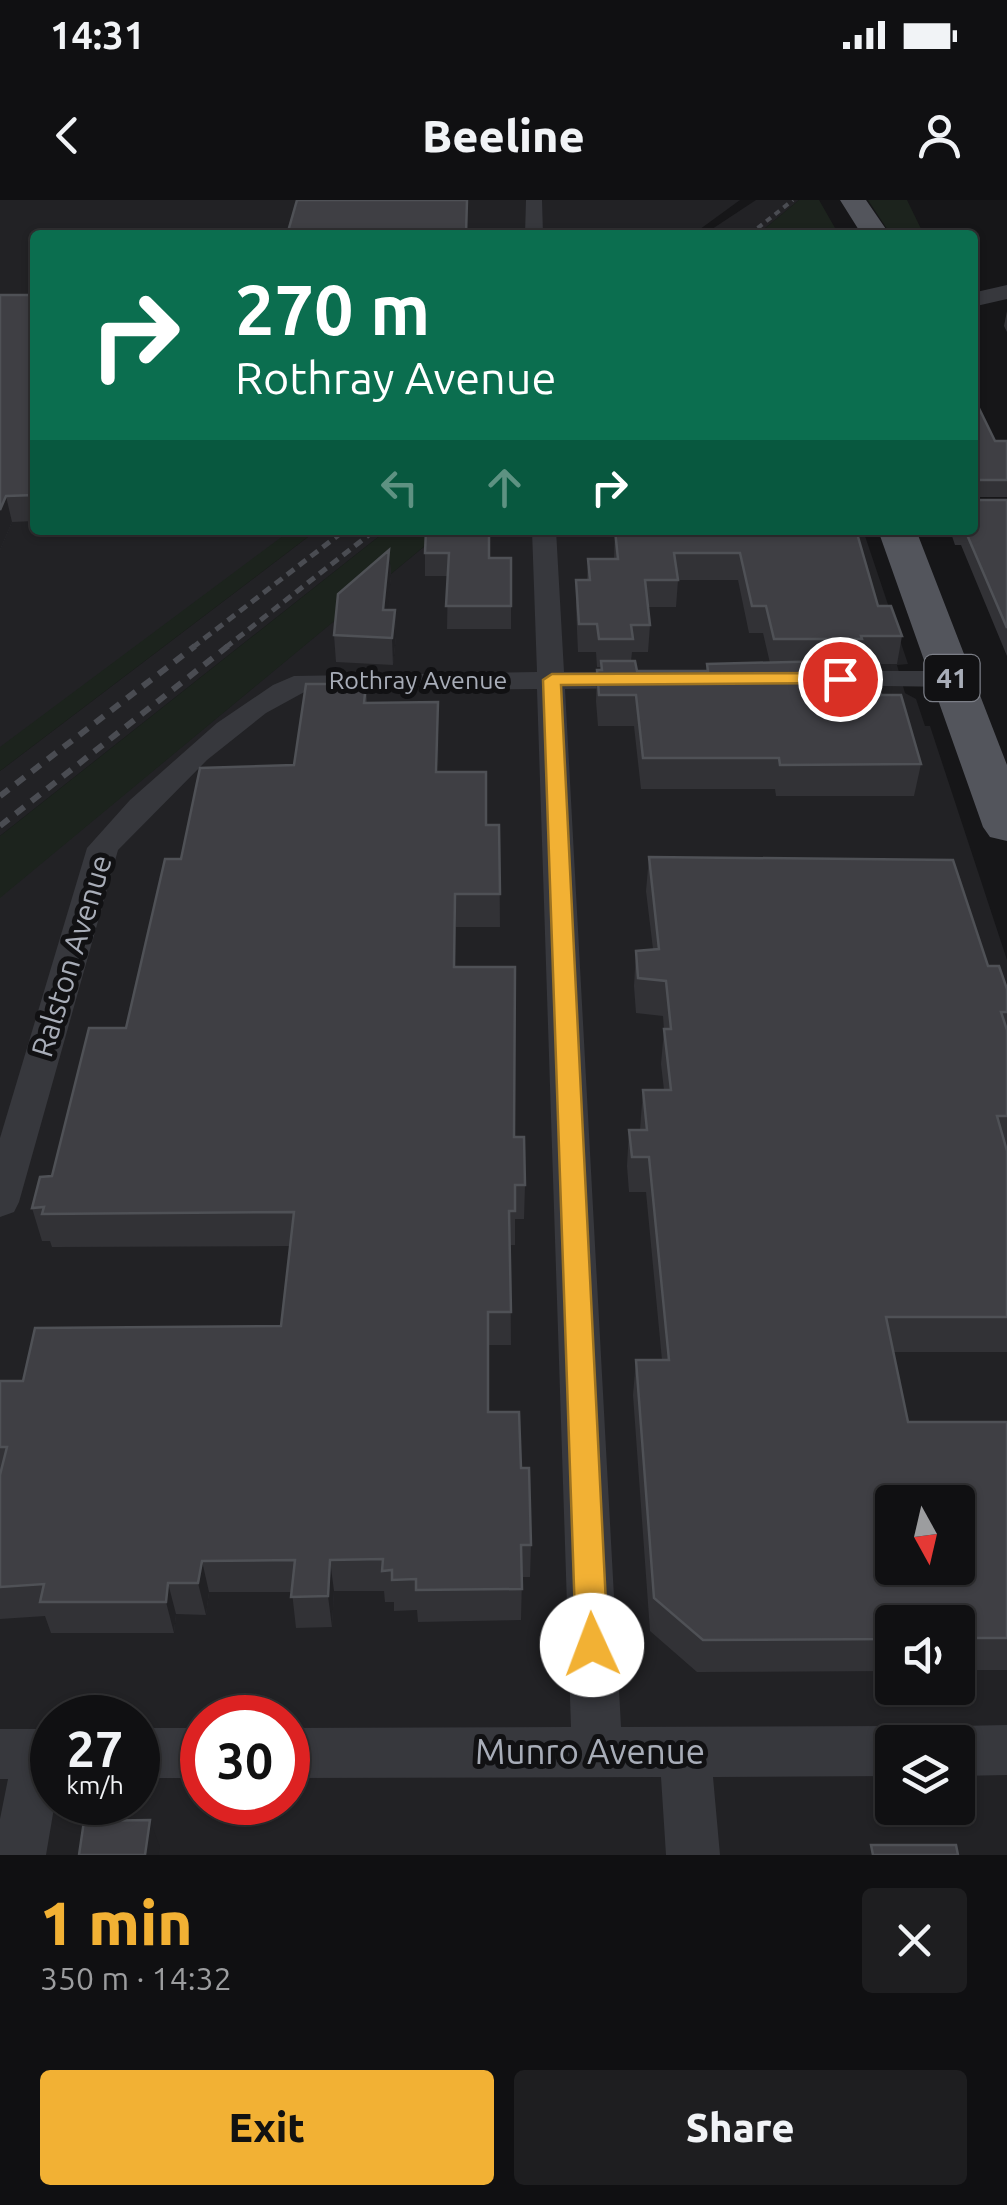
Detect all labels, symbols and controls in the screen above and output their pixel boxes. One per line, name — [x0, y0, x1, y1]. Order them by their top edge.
text: 14:31 — [50, 14, 145, 56]
icon: back — [40, 108, 95, 163]
icon: person — [912, 108, 967, 163]
text: Beeline — [422, 110, 585, 161]
icon: right — [70, 270, 200, 400]
text: 270 m — [235, 270, 430, 348]
text: Rothray Avenue — [235, 352, 556, 403]
icon: left — [372, 460, 427, 515]
icon: ahead — [477, 460, 532, 515]
icon: right — [582, 460, 637, 515]
pin — [798, 637, 883, 722]
icon: arrive — [813, 652, 868, 707]
road number: 41 — [924, 655, 980, 701]
street label: Rothray Avenue — [329, 666, 507, 694]
street label: Ralston Avenue — [24, 851, 118, 1061]
north arrow — [875, 1485, 975, 1585]
map controls — [875, 1485, 975, 1825]
position arrow — [540, 1593, 644, 1697]
button: sound — [875, 1605, 975, 1705]
speed limit sign: 30 — [180, 1695, 310, 1825]
text: 27 — [67, 1720, 123, 1776]
button: layers — [875, 1725, 975, 1825]
street label: Munro Avenue — [475, 1731, 705, 1771]
text: km/h — [66, 1771, 124, 1799]
button: close — [862, 1888, 967, 1993]
text: 1 min — [40, 1889, 193, 1956]
text: 350 m · 14:32 — [40, 1960, 232, 1996]
button: Exit — [40, 2070, 494, 2185]
button: Share — [514, 2070, 967, 2185]

